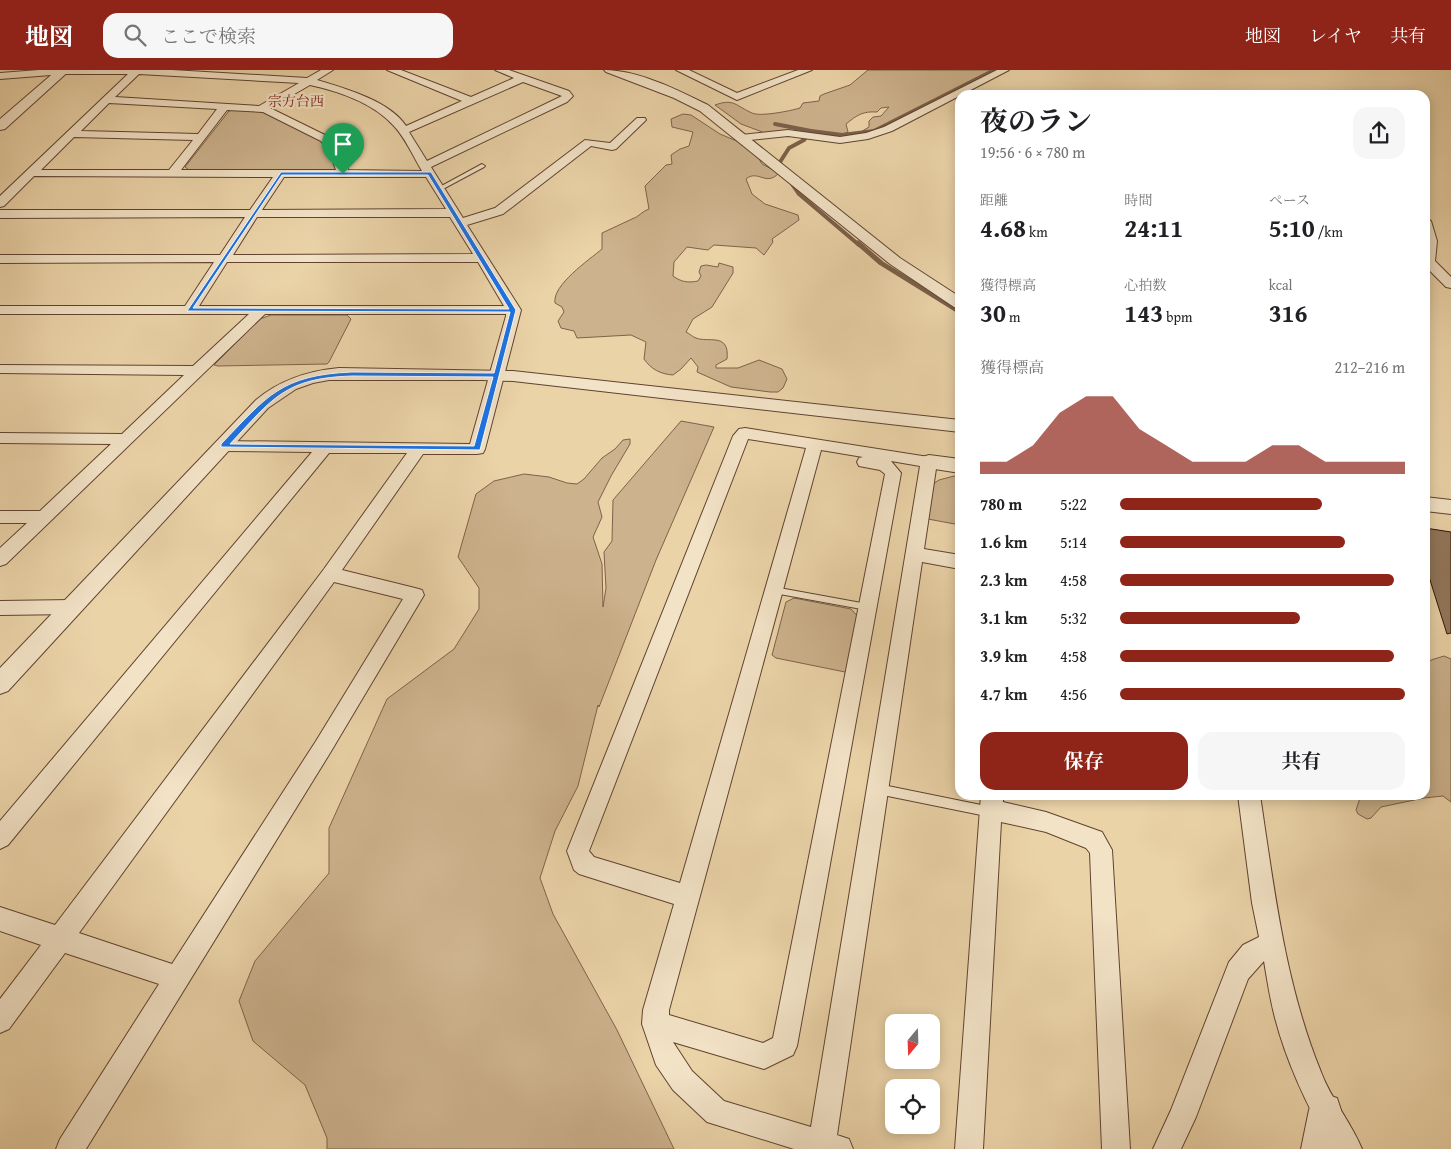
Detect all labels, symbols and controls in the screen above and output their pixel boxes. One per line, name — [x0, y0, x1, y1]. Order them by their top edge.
search box — [103, 13, 453, 58]
text: 地図 — [25, 19, 73, 54]
icon: search — [121, 21, 149, 49]
text: ここで検索 — [161, 22, 256, 50]
text: 地図 — [1245, 22, 1281, 49]
text: レイヤ — [1309, 22, 1362, 49]
text: 共有 — [1390, 22, 1426, 49]
district label: 宗方台西 — [268, 91, 324, 111]
text: 夜のラン — [980, 100, 1092, 141]
button: share — [1353, 107, 1405, 159]
pin — [322, 123, 364, 174]
icon: arrive — [329, 130, 357, 158]
text: 19:56 · 6 × 780 m — [980, 140, 1085, 164]
text: 距離 — [980, 190, 1008, 210]
text: 時間 — [1124, 190, 1152, 210]
text: ペース — [1269, 190, 1310, 210]
text: 4.68 — [980, 210, 1026, 246]
text: 24:11 — [1124, 210, 1183, 246]
text: 5:10 — [1269, 210, 1315, 246]
text: km — [1026, 222, 1048, 242]
text: /km — [1315, 222, 1343, 242]
text: 獲得標高 — [980, 275, 1036, 295]
text: 心拍数 — [1124, 275, 1166, 295]
text: kcal — [1269, 275, 1293, 295]
text: 30 — [980, 295, 1006, 331]
text: 143 — [1124, 295, 1163, 331]
text: 316 — [1269, 295, 1308, 331]
text: m — [1006, 307, 1020, 327]
text: bpm — [1163, 307, 1193, 327]
text: 獲得標高 — [980, 355, 1044, 379]
text: 212–216 m — [1335, 355, 1405, 379]
text: 780 m — [980, 492, 1022, 516]
text: 5:22 — [1060, 492, 1087, 516]
text: 1.6 km — [980, 530, 1027, 554]
text: 5:14 — [1060, 530, 1087, 554]
text: 2.3 km — [980, 568, 1027, 592]
text: 4:58 — [1060, 568, 1087, 592]
text: 3.1 km — [980, 606, 1027, 630]
text: 5:32 — [1060, 606, 1087, 630]
text: 3.9 km — [980, 644, 1027, 668]
text: 4:58 — [1060, 644, 1087, 668]
text: 4.7 km — [980, 682, 1027, 706]
text: 4:56 — [1060, 682, 1087, 706]
button: 保存 — [980, 732, 1188, 790]
button: 共有 — [1198, 732, 1405, 790]
north arrow — [885, 1014, 940, 1069]
map controls — [885, 1014, 940, 1134]
button: locate — [885, 1079, 940, 1134]

